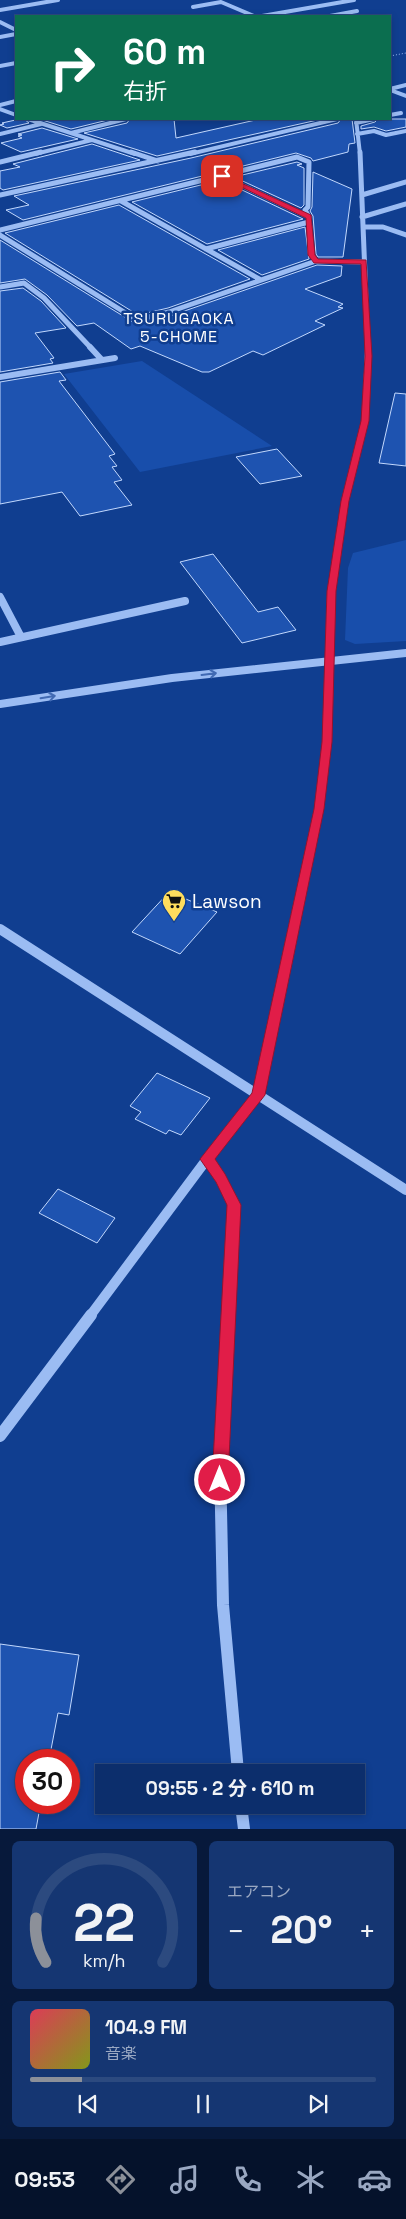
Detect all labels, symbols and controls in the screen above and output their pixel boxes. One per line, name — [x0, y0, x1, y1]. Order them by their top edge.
text: 60 m — [123, 30, 206, 74]
icon: right — [40, 35, 105, 100]
text: 右折 — [123, 77, 167, 105]
pin — [201, 155, 243, 197]
icon: arrive — [208, 162, 236, 190]
district label: TSURUGAOKA 5-CHOME — [123, 308, 235, 347]
one-way arrow — [201, 669, 217, 679]
one-way arrow — [40, 692, 56, 702]
supermarket icon: Lawson — [161, 888, 187, 922]
place label: Lawson — [192, 889, 262, 914]
position arrow — [193, 1453, 245, 1505]
speed limit sign: 30 — [15, 1749, 80, 1814]
text: 09:55 · 2 分 · 610 m — [146, 1776, 314, 1801]
text: エアコン — [227, 1881, 291, 1902]
text: 22 — [74, 1890, 135, 1956]
text: 20° — [270, 1906, 333, 1954]
text: − — [227, 1913, 244, 1949]
text: + — [359, 1913, 376, 1949]
text: km/h — [83, 1949, 126, 1972]
text: 104.9 FM — [105, 2015, 187, 2040]
text: 音楽 — [105, 2043, 137, 2064]
icon: previous — [74, 2090, 102, 2118]
icon: pause — [189, 2090, 217, 2118]
icon: next — [304, 2090, 332, 2118]
icon: directions — [103, 2162, 138, 2197]
icon: music — [167, 2162, 202, 2197]
icon: phone — [230, 2162, 265, 2197]
icon: climate — [293, 2162, 328, 2197]
icon: car — [357, 2162, 392, 2197]
text: 09:53 — [14, 2165, 75, 2193]

